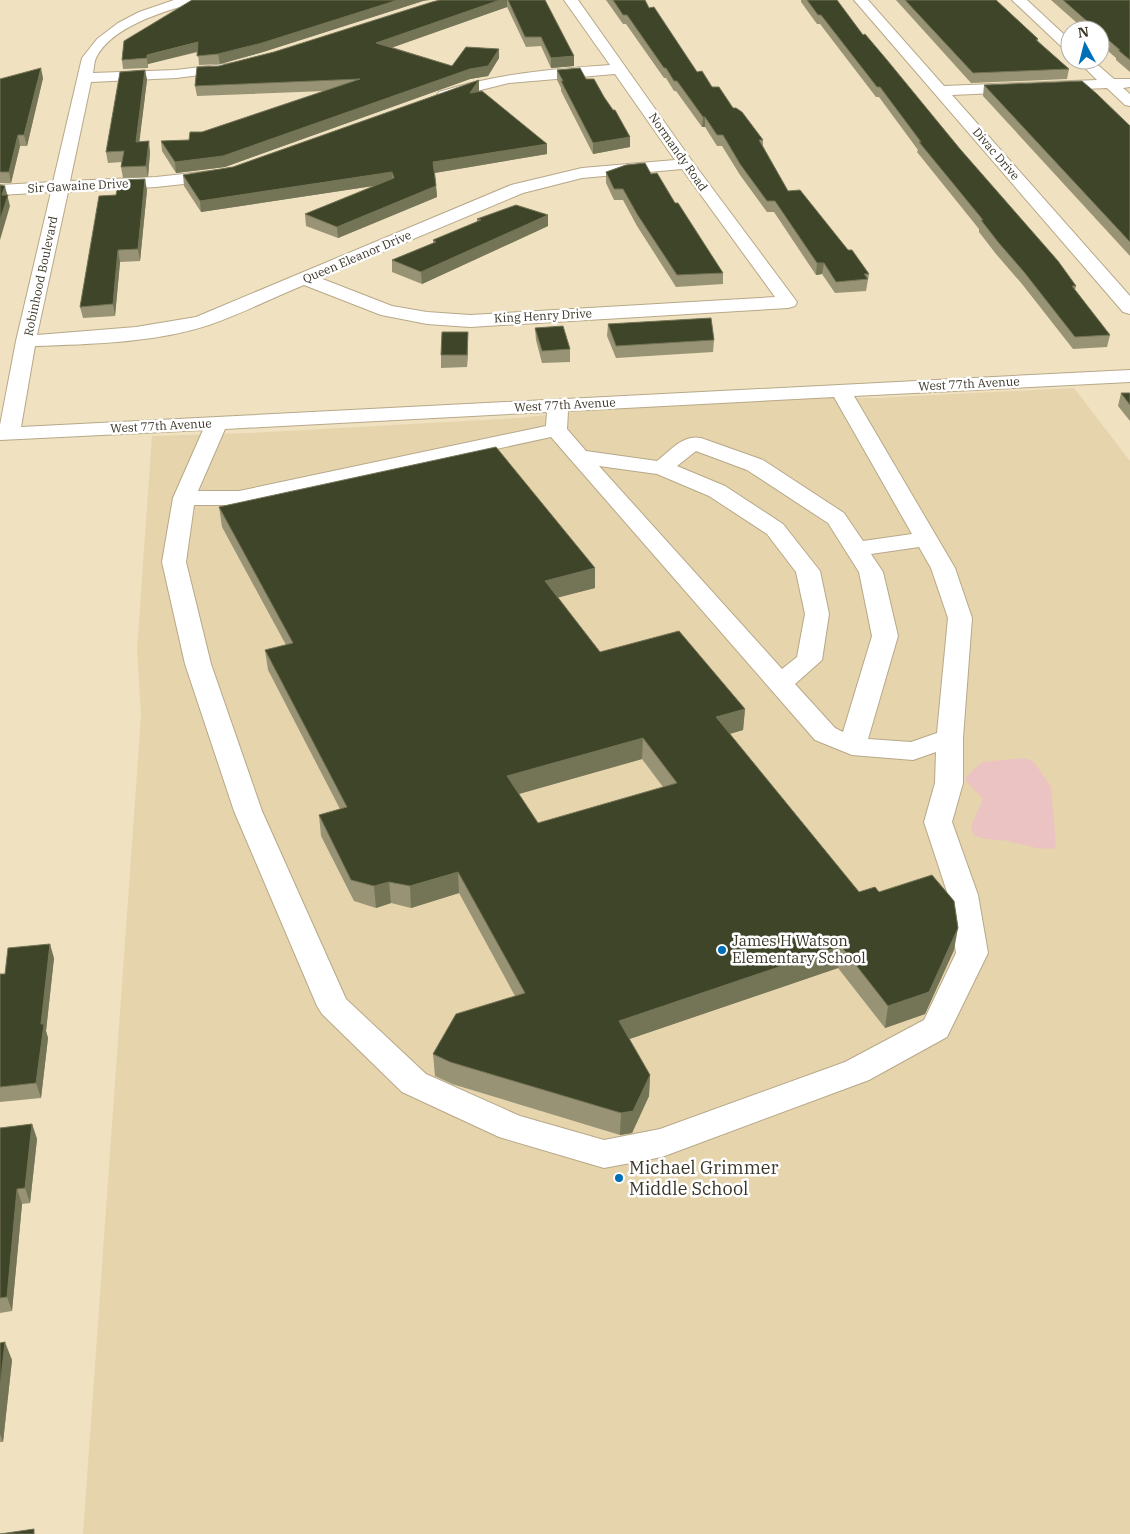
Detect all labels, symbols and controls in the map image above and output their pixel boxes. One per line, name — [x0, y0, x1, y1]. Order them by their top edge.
north arrow — [1060, 20, 1110, 70]
text: N — [1077, 22, 1090, 42]
street label: Normandy Road — [646, 110, 711, 194]
street label: Divac Drive — [970, 124, 1023, 183]
street label: Sir Gawaine Drive — [27, 175, 129, 196]
street label: Robinhood Boulevard — [20, 215, 61, 337]
street label: Queen Eleanor Drive — [300, 227, 413, 286]
street label: King Henry Drive — [494, 305, 592, 326]
street label: West 77th Avenue — [918, 373, 1020, 394]
street label: West 77th Avenue — [514, 394, 616, 415]
street label: West 77th Avenue — [110, 415, 212, 436]
place label: James H Watson Elementary School — [732, 931, 866, 967]
marker: James H Watson Elementary School — [716, 944, 728, 956]
place label: Michael Grimmer Middle School — [629, 1156, 779, 1200]
marker: Michael Grimmer Middle School — [613, 1172, 625, 1184]

